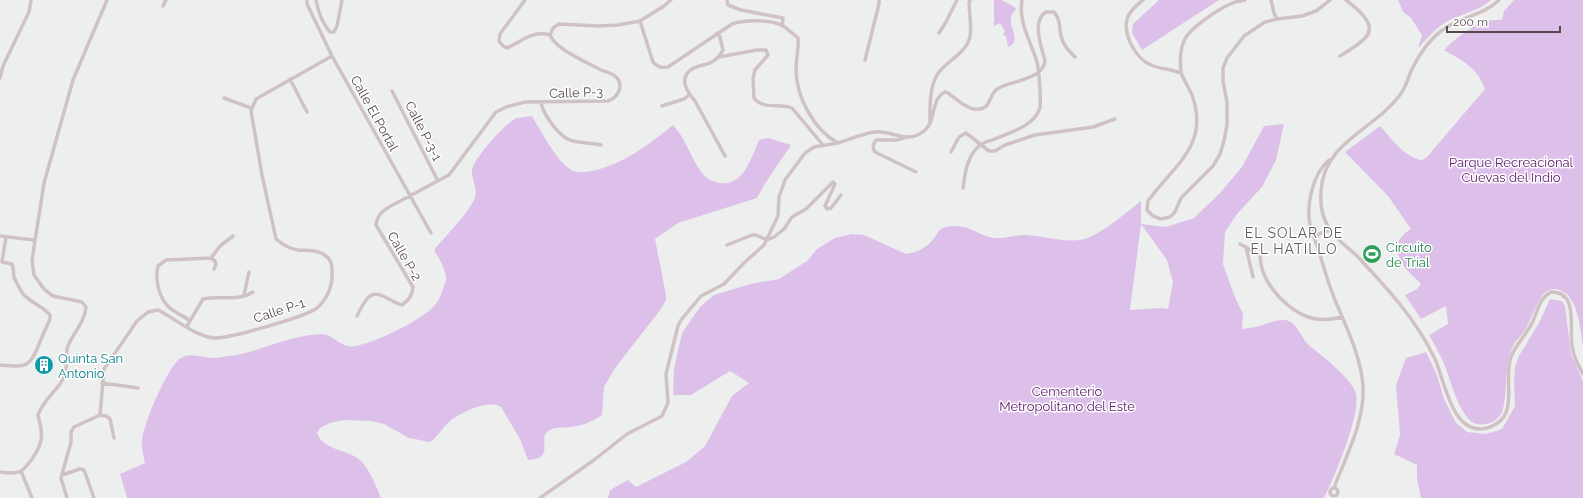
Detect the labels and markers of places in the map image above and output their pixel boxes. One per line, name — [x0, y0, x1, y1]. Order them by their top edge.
place label: Circuito de Trial — [1386, 240, 1432, 270]
sports icon: Circuito de Trial — [1361, 243, 1383, 265]
place label: Quinta San Antonio — [58, 351, 123, 381]
building icon: Quinta San Antonio — [33, 354, 55, 376]

